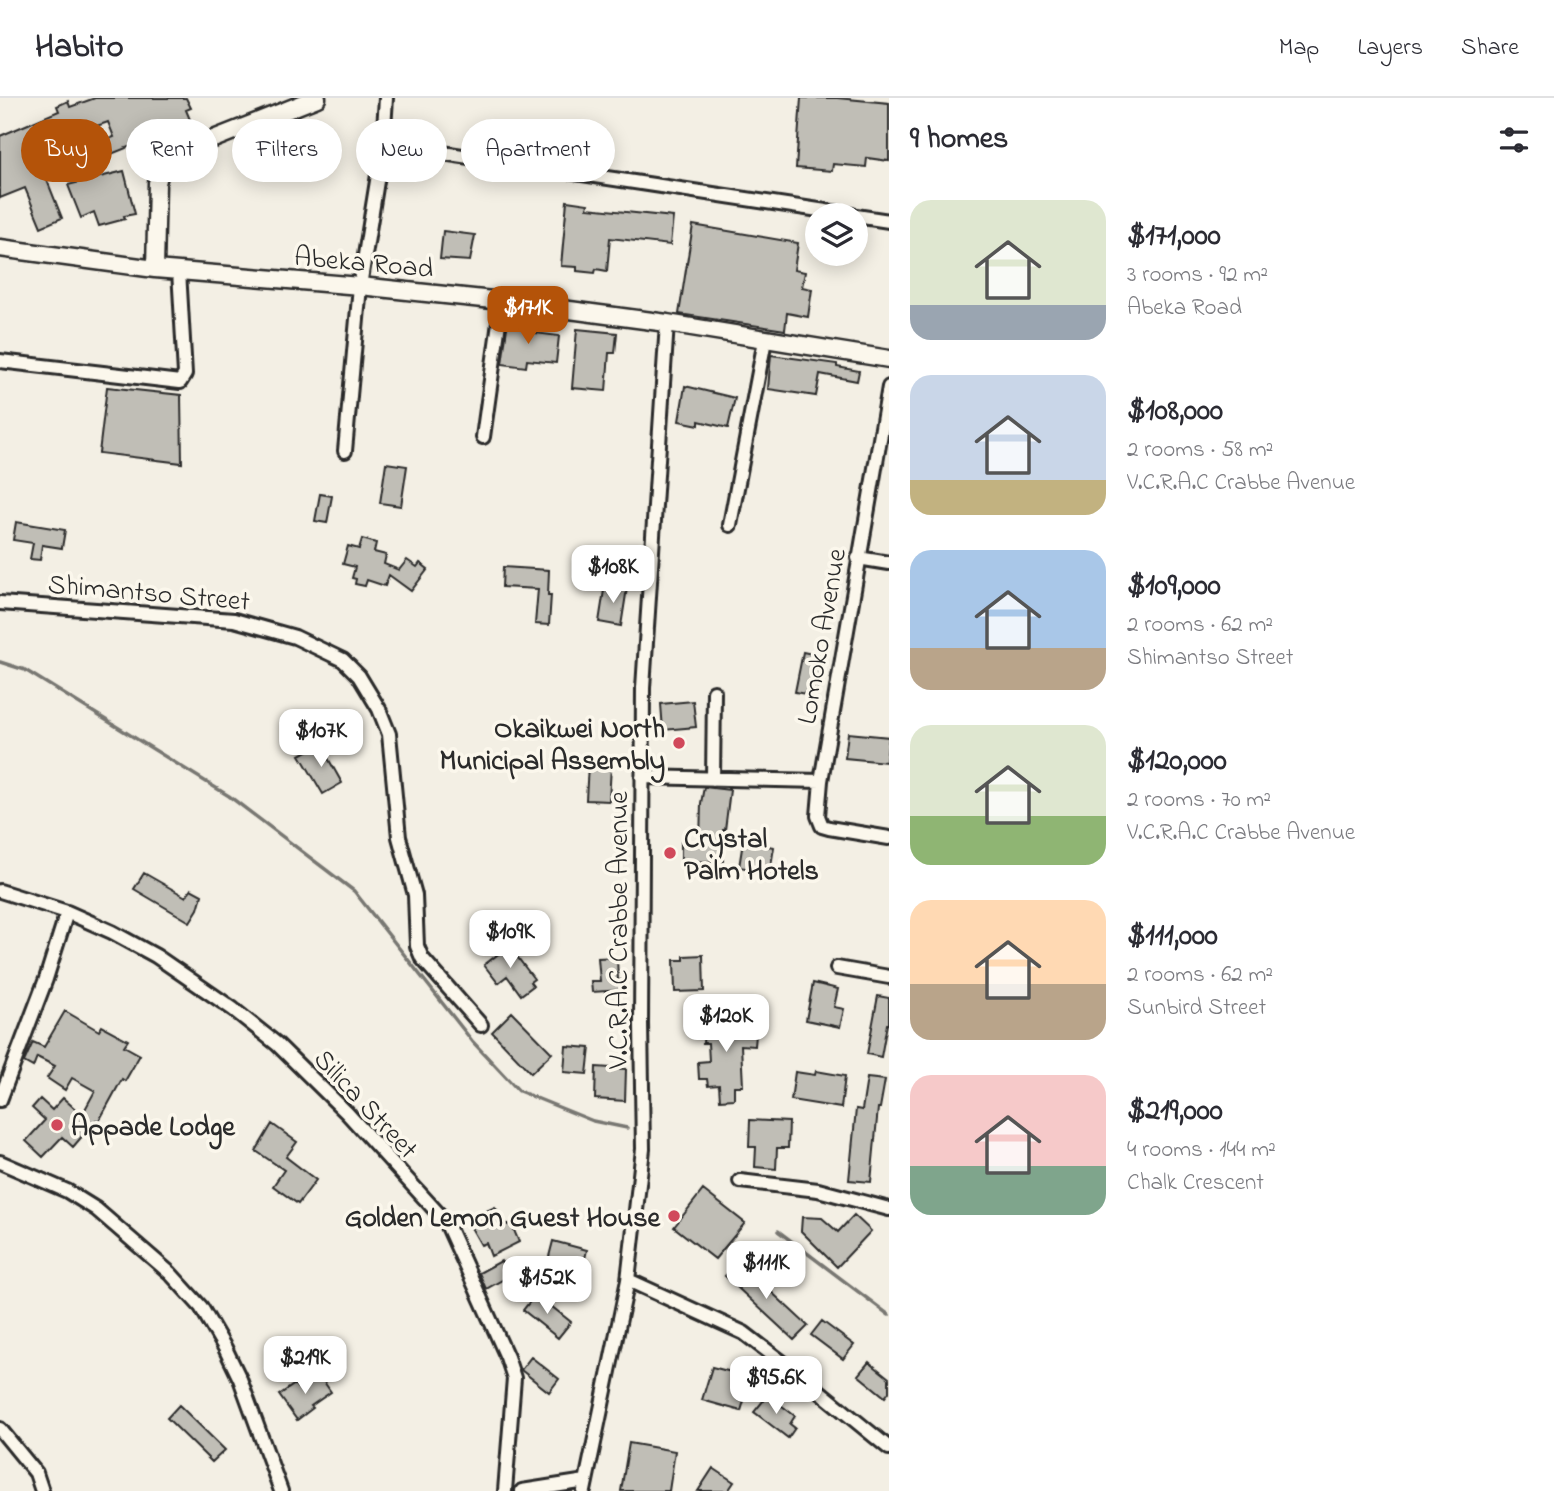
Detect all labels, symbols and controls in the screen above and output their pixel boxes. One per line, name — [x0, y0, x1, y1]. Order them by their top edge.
text: Habito — [35, 24, 124, 72]
text: Map — [1279, 31, 1319, 66]
text: Layers — [1357, 31, 1423, 66]
text: Share — [1461, 31, 1519, 66]
text: 9 homes — [910, 118, 1008, 162]
chip: Buy — [21, 119, 112, 182]
chip: Rent — [126, 119, 218, 182]
chip: Filters — [232, 119, 342, 182]
chip: New — [356, 119, 447, 182]
chip: Apartment — [461, 119, 615, 182]
icon: filters — [1495, 121, 1533, 159]
map controls — [805, 203, 868, 266]
button: layers — [805, 203, 868, 266]
text: $171,000 — [1127, 215, 1221, 259]
icon: home — [966, 228, 1050, 312]
street label: Abeka Road — [292, 238, 435, 291]
text: 3 rooms · 92 m² — [1127, 259, 1268, 292]
pin: $171K — [479, 286, 577, 346]
text: $171K — [503, 292, 553, 325]
text: Abeka Road — [1127, 292, 1242, 325]
text: $108,000 — [1127, 390, 1223, 434]
icon: home — [966, 403, 1050, 487]
text: 2 rooms · 58 m² — [1127, 434, 1273, 467]
text: V.C.R.A.C Crabbe Avenue — [1127, 467, 1355, 500]
street label: Lomoko Avenue — [788, 545, 859, 728]
pin: $108K — [564, 546, 662, 605]
text: $108K — [588, 551, 638, 584]
street label: Shimantso Street — [46, 565, 251, 624]
text: $109,000 — [1127, 565, 1221, 609]
icon: home — [966, 578, 1050, 662]
text: 2 rooms · 62 m² — [1127, 609, 1273, 642]
text: Shimantso Street — [1127, 642, 1294, 675]
pin: $107K — [272, 710, 370, 769]
place label: Okaikwei North Municipal Assembly — [439, 710, 665, 783]
text: $107K — [295, 715, 347, 748]
marker: Okaikwei North Municipal Assembly — [671, 735, 687, 751]
text: $120,000 — [1127, 740, 1227, 784]
icon: home — [966, 753, 1050, 837]
text: 2 rooms · 70 m² — [1127, 784, 1271, 817]
street label: V.C.R.A.C Crabbe Avenue — [600, 791, 641, 1070]
text: V.C.R.A.C Crabbe Avenue — [1127, 817, 1355, 850]
place label: Crystal Palm Hotels — [684, 820, 819, 893]
marker: Crystal Palm Hotels — [662, 845, 678, 861]
pin: $109K — [461, 910, 559, 970]
text: $111,000 — [1127, 915, 1218, 959]
text: $109K — [485, 916, 535, 949]
icon: home — [966, 928, 1050, 1012]
text: 2 rooms · 62 m² — [1127, 959, 1273, 992]
text: Sunbird Street — [1127, 992, 1266, 1025]
pin: $120K — [677, 995, 775, 1054]
text: $120K — [699, 1000, 753, 1033]
street label: Silica Street — [302, 1041, 426, 1170]
text: $219,000 — [1127, 1090, 1223, 1134]
icon: home — [966, 1103, 1050, 1187]
place label: Appade Lodge — [71, 1108, 236, 1150]
marker: Appade Lodge — [49, 1117, 65, 1133]
text: 4 rooms · 144 m² — [1127, 1134, 1276, 1167]
text: Chalk Crescent — [1127, 1167, 1264, 1200]
place label: Golden Lemon Guest House — [345, 1199, 661, 1240]
marker: Golden Lemon Guest House — [666, 1208, 682, 1224]
pin: $111K — [717, 1242, 815, 1301]
text: $111K — [742, 1247, 790, 1280]
pin: $152K — [498, 1256, 596, 1316]
text: $152K — [519, 1262, 575, 1295]
pin: $219K — [256, 1336, 354, 1396]
text: $219K — [280, 1342, 330, 1375]
pin: $95.6K — [719, 1356, 833, 1416]
text: $95.6K — [746, 1362, 806, 1395]

